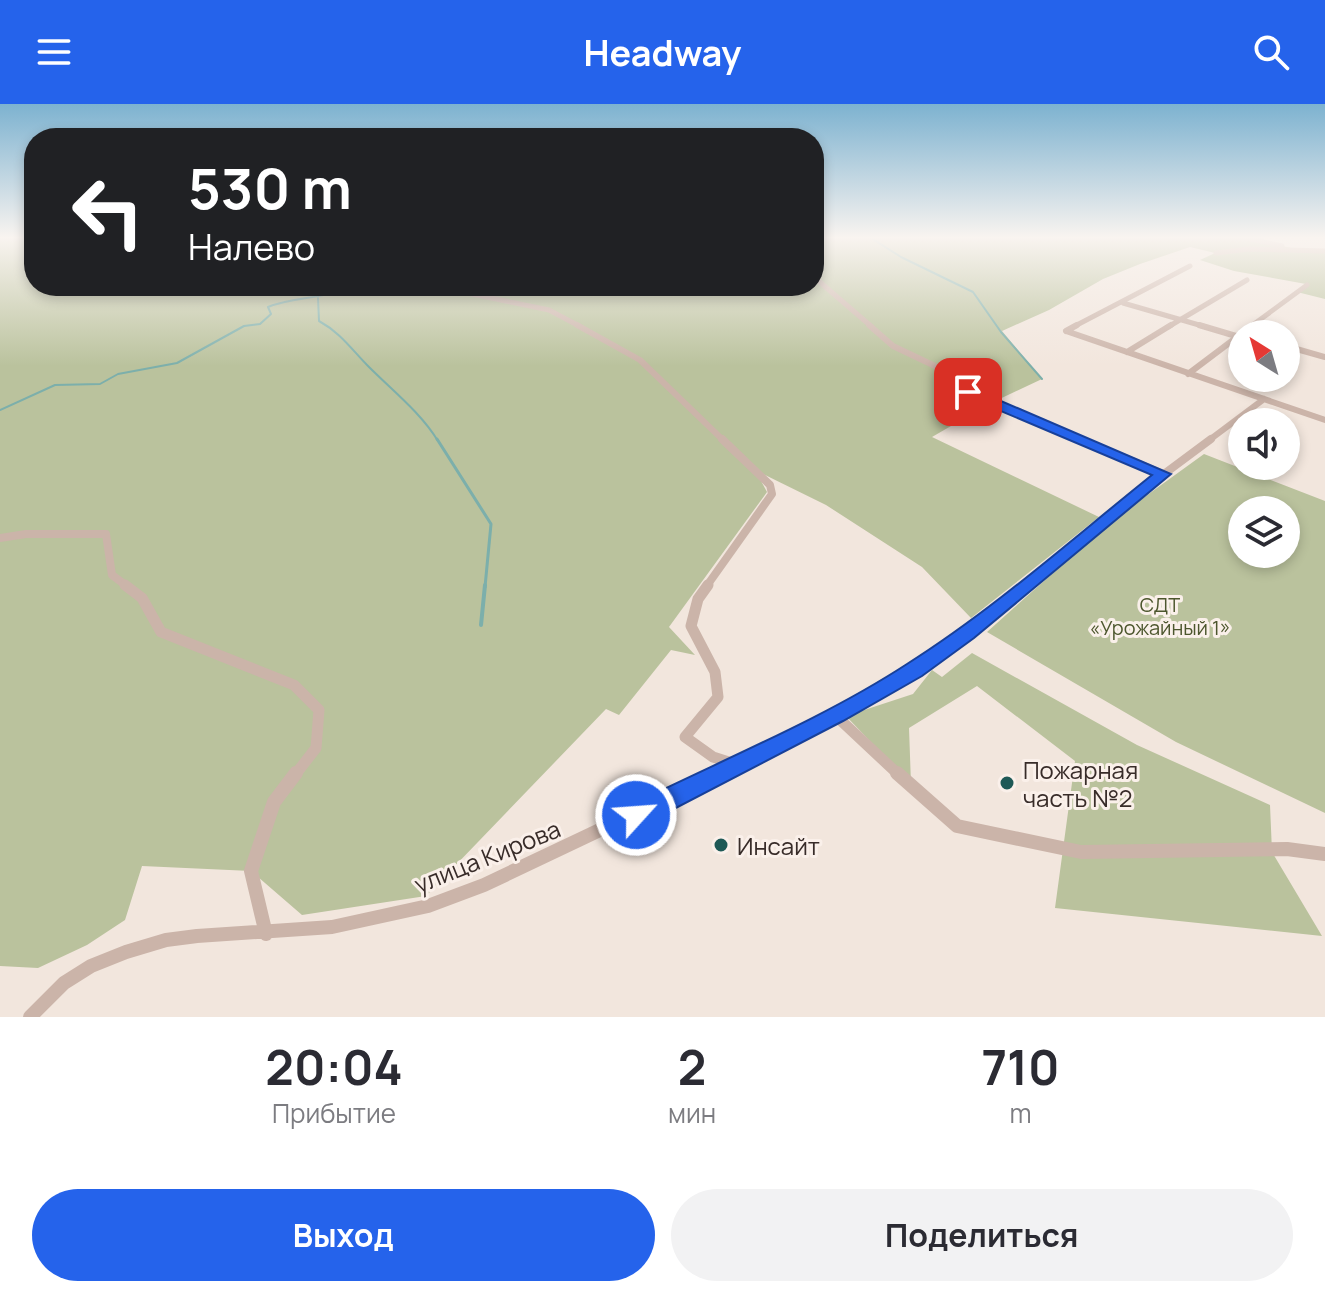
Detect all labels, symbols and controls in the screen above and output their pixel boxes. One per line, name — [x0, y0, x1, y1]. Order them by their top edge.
text: Headway — [584, 28, 741, 77]
icon: menu — [32, 30, 76, 74]
icon: search — [1249, 30, 1293, 74]
text: 530 m — [188, 149, 352, 226]
icon: left — [56, 160, 160, 264]
text: Налево — [188, 222, 315, 271]
north arrow — [1228, 320, 1300, 392]
map controls — [1228, 320, 1300, 568]
pin — [934, 358, 1002, 426]
icon: arrive — [946, 370, 990, 414]
button: sound — [1228, 408, 1300, 480]
button: layers — [1228, 496, 1300, 568]
park label: СДТ «Урожайный 1» — [1089, 591, 1231, 641]
place label: Пожарная часть №2 — [1023, 753, 1138, 814]
position arrow — [594, 773, 678, 857]
marker: Пожарная часть №2 — [998, 774, 1016, 792]
street label: улица Кирова — [409, 812, 565, 900]
place label: Инсайт — [737, 829, 820, 862]
marker: Инсайт — [712, 836, 730, 854]
text: 20:04 — [265, 1034, 403, 1099]
text: 2 — [678, 1034, 706, 1099]
text: 710 — [981, 1034, 1060, 1099]
text: Прибытие — [272, 1095, 396, 1131]
text: мин — [668, 1095, 716, 1131]
text: m — [1010, 1095, 1032, 1131]
button: Выход — [32, 1189, 655, 1281]
button: Поделиться — [671, 1189, 1293, 1281]

